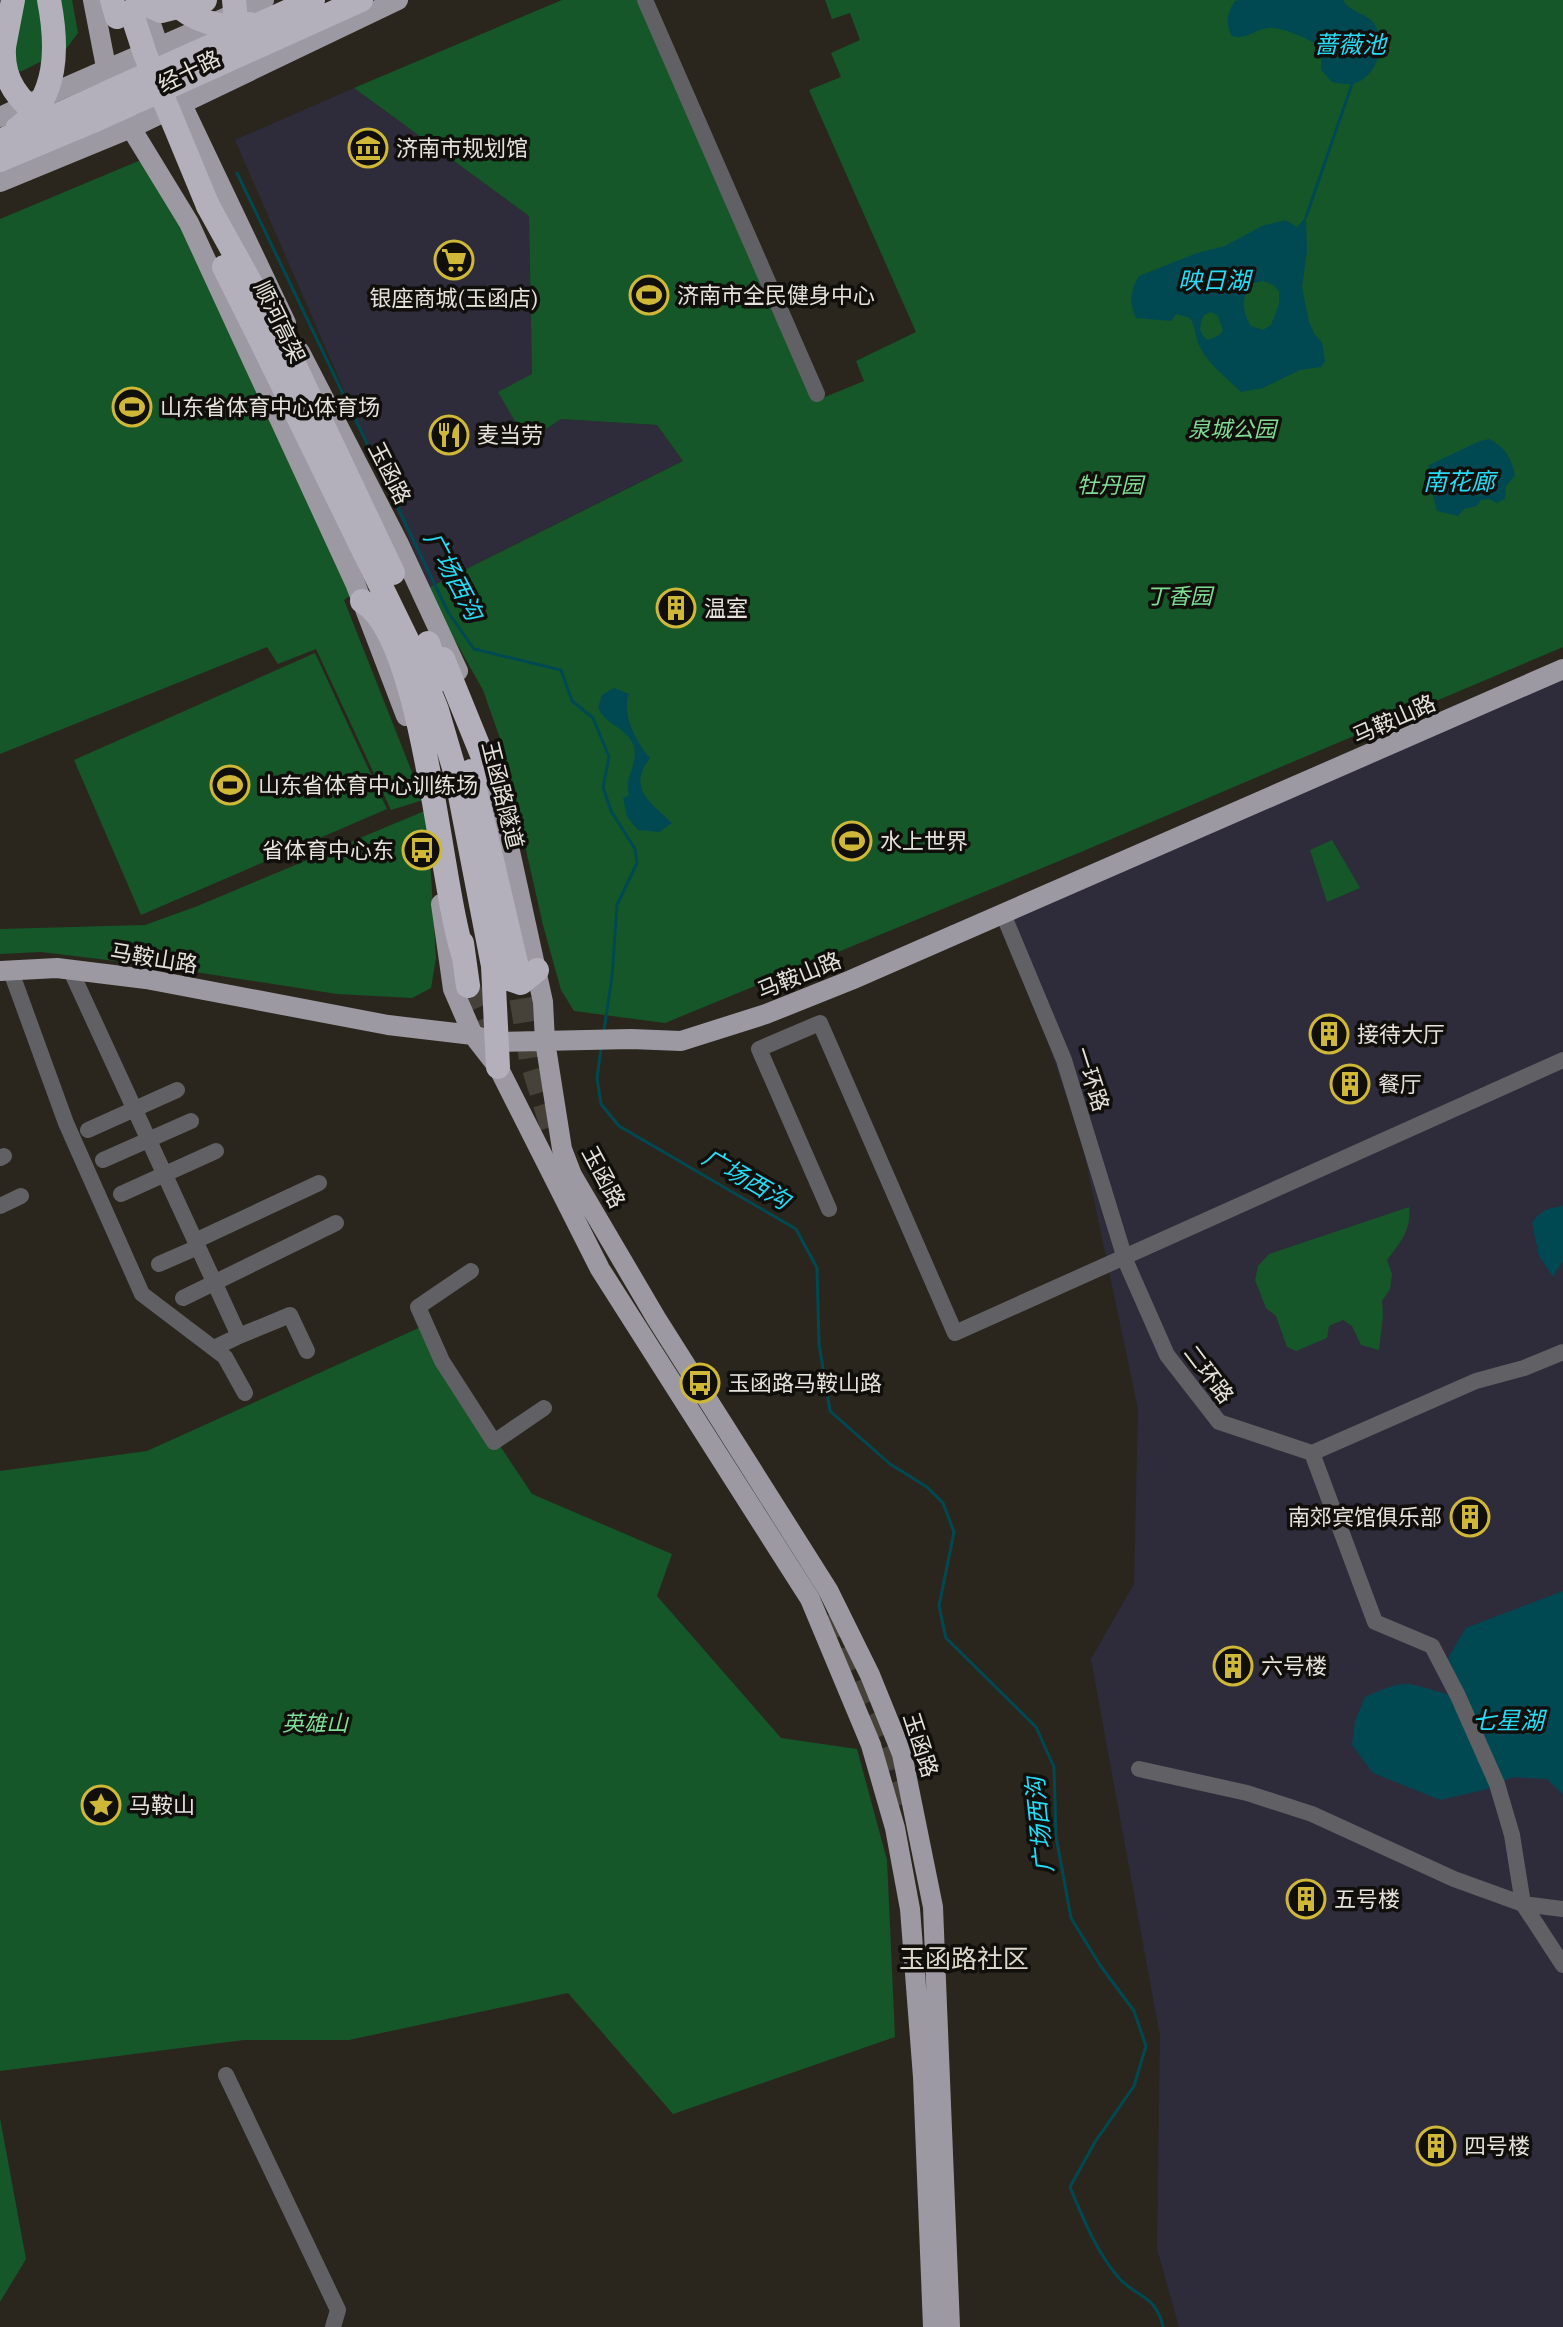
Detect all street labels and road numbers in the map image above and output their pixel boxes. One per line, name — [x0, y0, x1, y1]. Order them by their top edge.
street label: 经十路 — [153, 43, 225, 99]
street label: 顺河高架 — [247, 276, 313, 368]
street label: 玉函路 — [362, 437, 418, 509]
street label: 马鞍山路 — [1348, 687, 1440, 751]
street label: 玉函路隧道 — [475, 738, 531, 852]
street label: 马鞍山路 — [108, 936, 200, 980]
street label: 马鞍山路 — [753, 945, 845, 1005]
street label: 一环路 — [1068, 1043, 1116, 1115]
street label: 玉函路 — [575, 1141, 633, 1213]
street label: 二环路 — [1177, 1339, 1241, 1409]
street label: 玉函路 — [897, 1709, 945, 1781]

